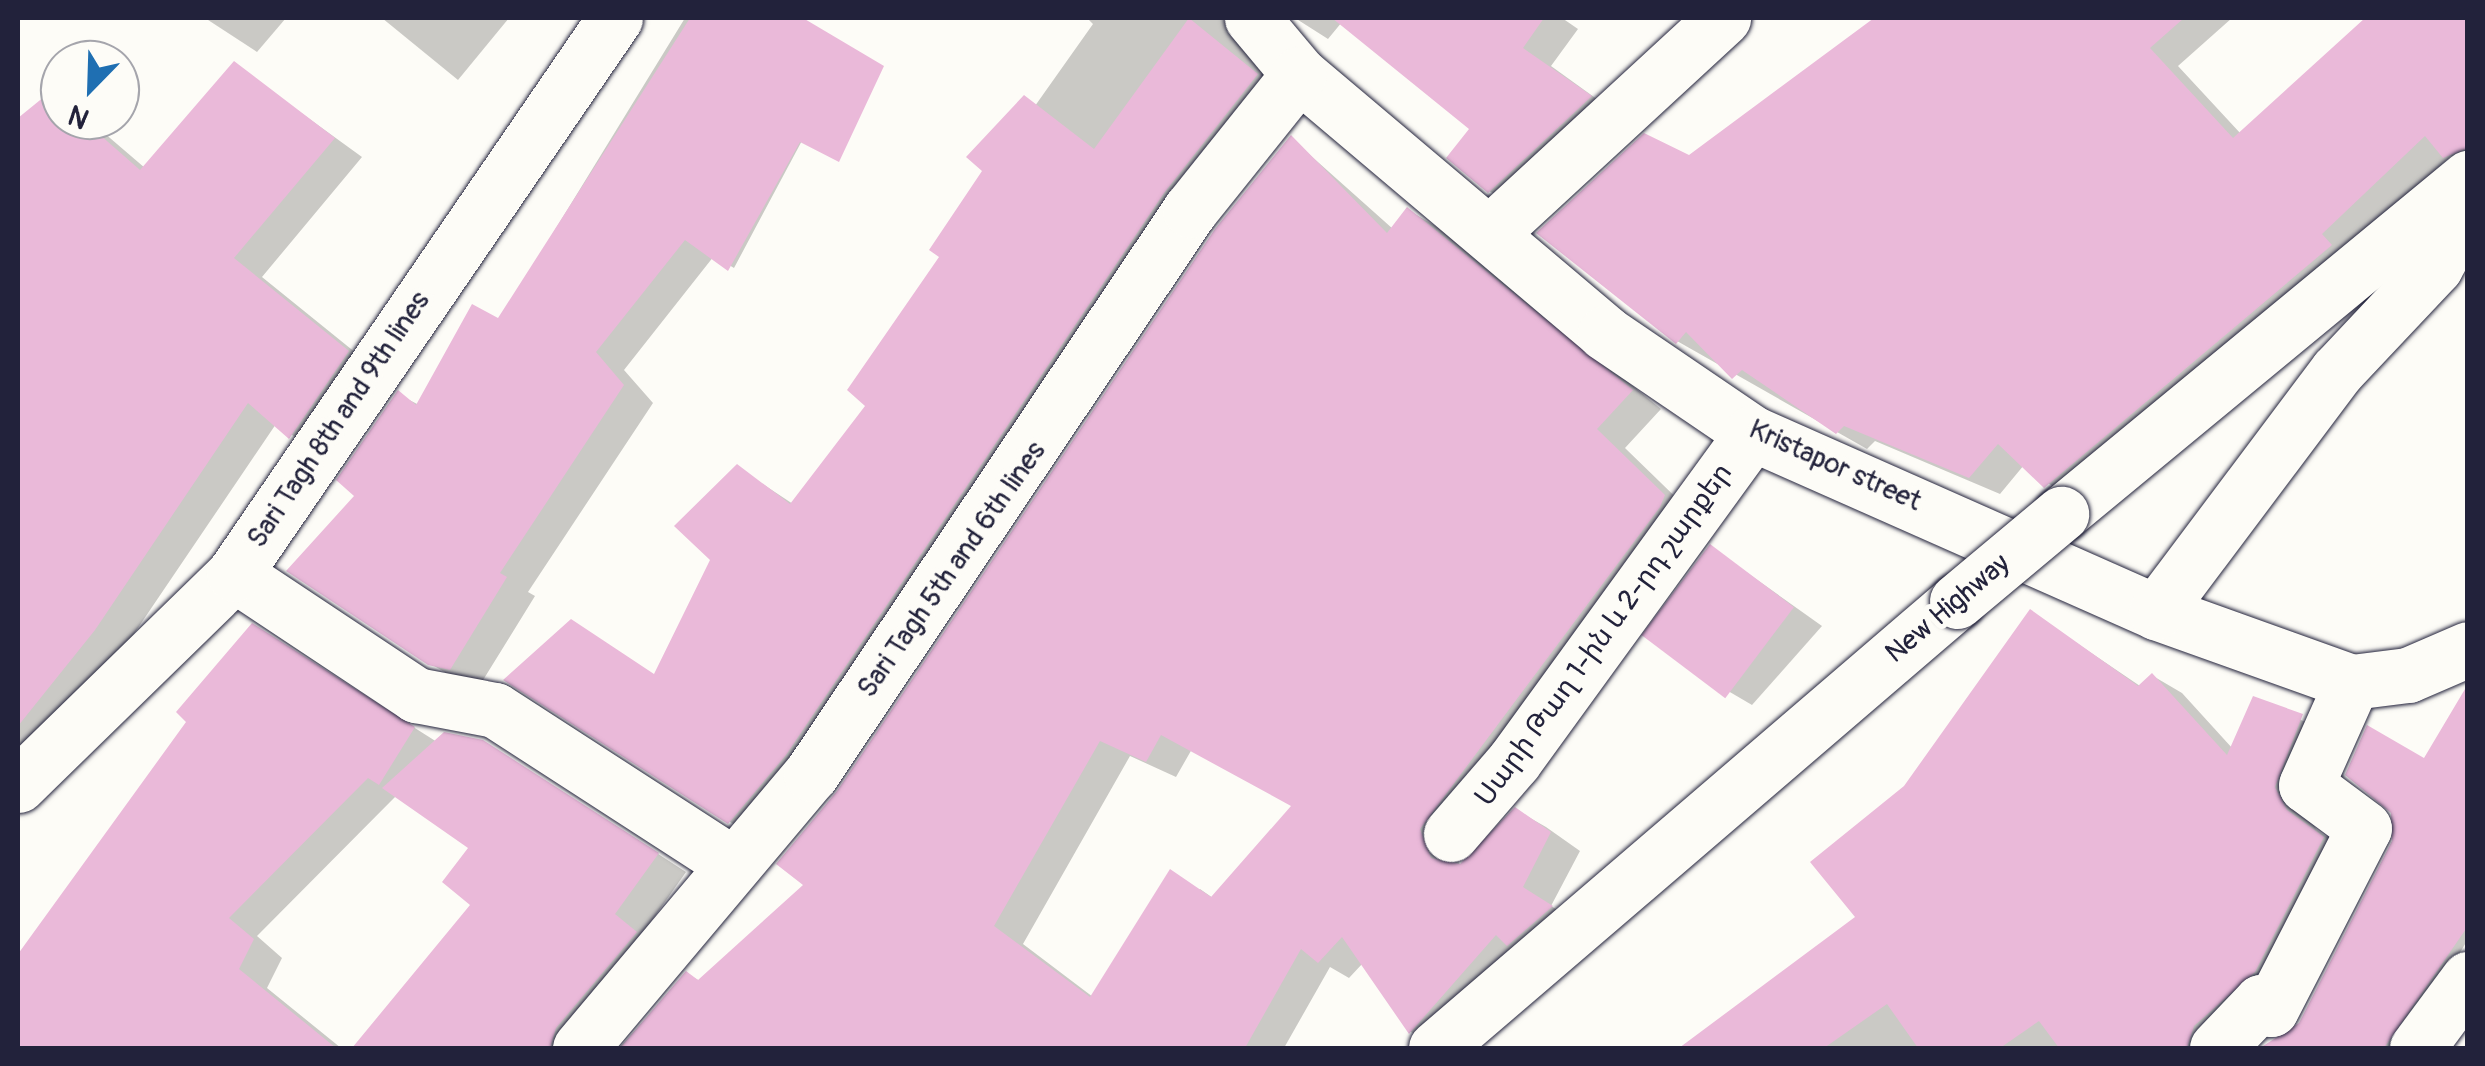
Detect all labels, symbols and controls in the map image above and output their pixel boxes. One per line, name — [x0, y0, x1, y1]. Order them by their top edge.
north arrow — [40, 40, 140, 140]
text: N — [63, 96, 94, 136]
street label: Sari Tagh 8th and 9th lines — [241, 286, 437, 554]
street label: Kristapor street — [1744, 413, 1926, 519]
street label: Sari Tagh 5th and 6th lines — [851, 436, 1053, 704]
street label: Սարի Թաղ 1-ին և 2-րդ շարքեր — [1468, 457, 1740, 813]
street label: New Highway — [1879, 547, 2017, 671]

